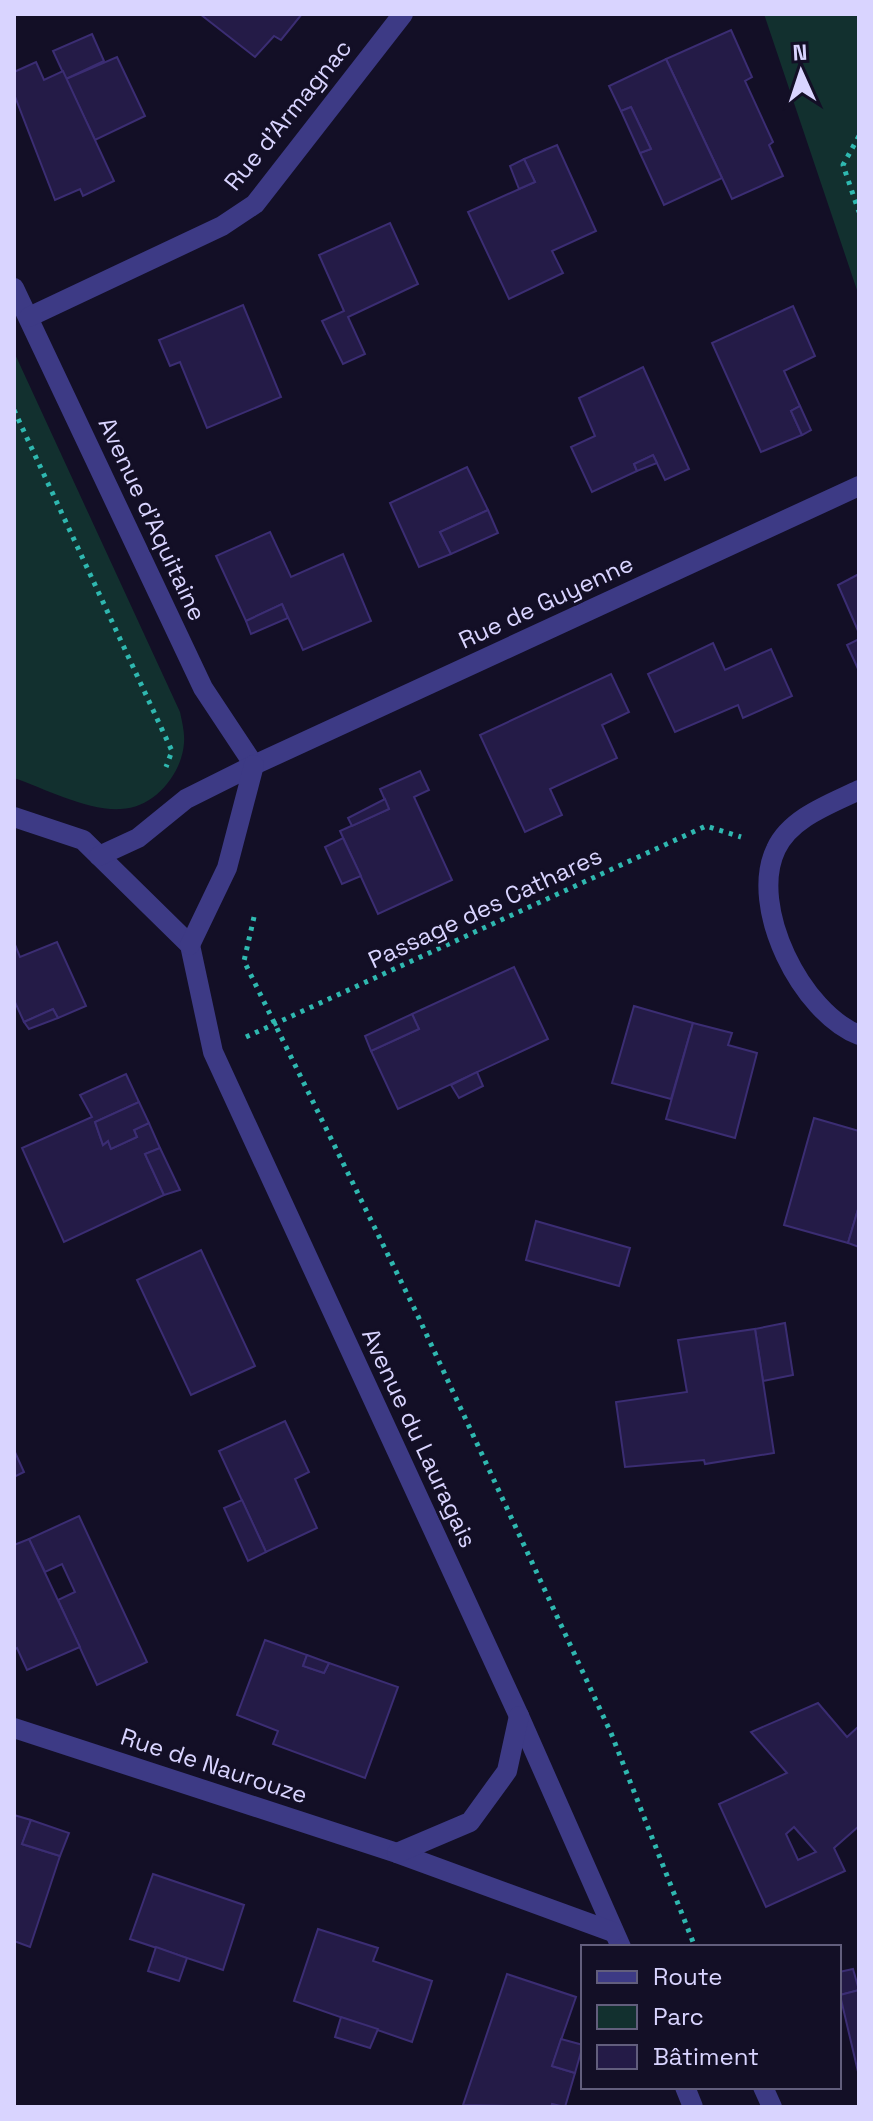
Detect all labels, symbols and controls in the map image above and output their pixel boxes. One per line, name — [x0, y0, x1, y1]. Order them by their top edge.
north arrow — [761, 32, 841, 112]
street label: Rue d'Armagnac — [217, 33, 358, 197]
text: N — [792, 38, 808, 66]
street label: Avenue d'Aquitaine — [92, 412, 213, 626]
street label: Rue de Guyenne — [454, 548, 638, 656]
street label: Passage des Cathares — [363, 840, 607, 975]
street label: Avenue du Lauragais — [355, 1323, 484, 1552]
street label: Rue de Naurouze — [117, 1721, 311, 1810]
legend — [581, 1945, 841, 2089]
text: Route — [653, 1961, 722, 1992]
text: Parc — [653, 2001, 704, 2032]
text: Bâtiment — [653, 2041, 759, 2072]

